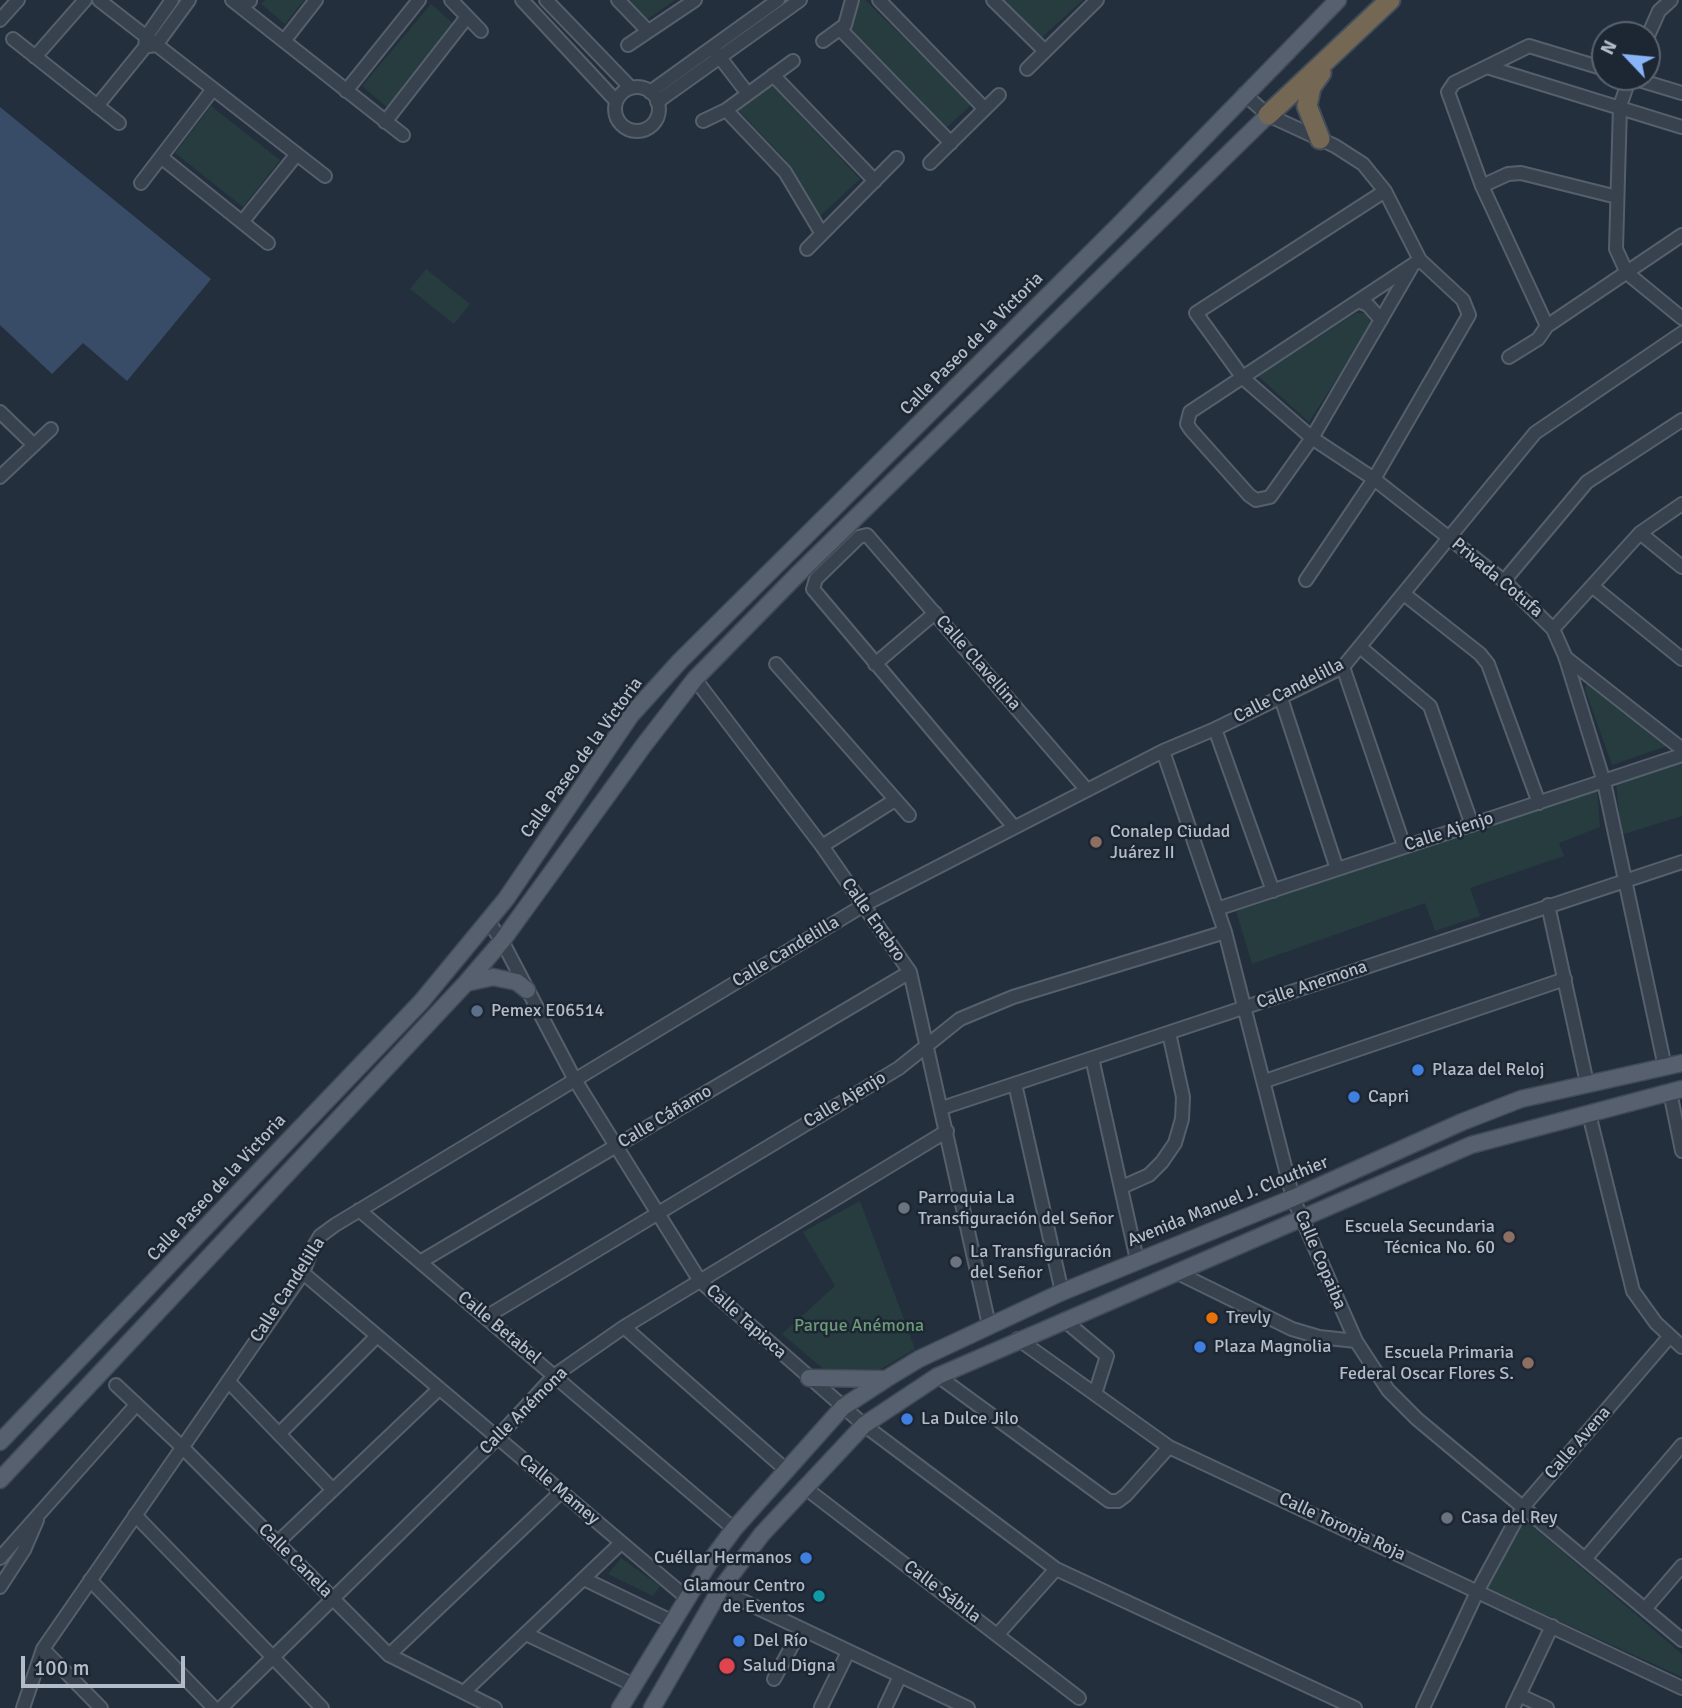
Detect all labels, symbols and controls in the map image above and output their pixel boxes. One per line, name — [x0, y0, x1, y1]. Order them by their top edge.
north arrow — [1591, 21, 1661, 91]
text: N — [1595, 36, 1623, 59]
street label: Calle Paseo de la Victoria — [896, 268, 1048, 420]
street label: Privada Cotufa — [1447, 534, 1547, 622]
street label: Calle Clavellina — [931, 611, 1025, 715]
street label: Calle Candelilla — [1230, 654, 1348, 728]
street label: Calle Paseo de la Victoria — [516, 673, 648, 843]
street label: Calle Ajenjo — [1402, 807, 1496, 857]
place label: Conalep Ciudad Juárez II — [1110, 821, 1230, 864]
marker: Conalep Ciudad Juárez II — [1088, 834, 1104, 850]
street label: Calle Enebro — [836, 874, 910, 966]
street label: Calle Candelilla — [729, 912, 843, 992]
street label: Calle Anemona — [1254, 956, 1370, 1014]
place label: Pemex E06514 — [491, 1000, 604, 1022]
marker: Pemex E06514 — [469, 1003, 485, 1019]
place label: Plaza del Reloj — [1432, 1059, 1545, 1081]
marker: Plaza del Reloj — [1410, 1062, 1426, 1078]
street label: Calle Ajenjo — [800, 1067, 890, 1133]
street label: Calle Cáñamo — [614, 1081, 716, 1153]
place label: Capri — [1368, 1086, 1409, 1108]
marker: Capri — [1346, 1089, 1362, 1105]
street label: Calle Paseo de la Victoria — [143, 1110, 291, 1266]
street label: Avenida Manuel J. Clouthier — [1124, 1152, 1332, 1252]
place label: Parroquia La Transfiguración del Señor — [918, 1187, 1114, 1230]
marker: Parroquia La Transfiguración del Señor — [896, 1200, 912, 1216]
street label: Calle Copaiba — [1289, 1207, 1351, 1313]
place label: Escuela Secundaria Técnica No. 60 — [1344, 1216, 1495, 1258]
marker: Escuela Secundaria Técnica No. 60 — [1501, 1229, 1517, 1245]
street label: Calle Candelilla — [246, 1233, 330, 1347]
place label: La Transfiguración del Señor — [970, 1241, 1112, 1284]
marker: La Transfiguración del Señor — [948, 1254, 964, 1270]
street label: Calle Tapioca — [701, 1280, 791, 1364]
street label: Calle Betabel — [453, 1287, 545, 1369]
place label: Trevly — [1226, 1307, 1271, 1329]
marker: Trevly — [1204, 1310, 1220, 1326]
park label: Parque Anémona — [794, 1315, 924, 1337]
place label: Plaza Magnolia — [1214, 1336, 1331, 1358]
marker: Plaza Magnolia — [1192, 1339, 1208, 1355]
place label: Escuela Primaria Federal Oscar Flores S. — [1339, 1342, 1514, 1384]
marker: Escuela Primaria Federal Oscar Flores S. — [1520, 1355, 1536, 1371]
street label: Calle Anémona — [476, 1363, 572, 1459]
street label: Calle Avena — [1540, 1402, 1616, 1484]
place label: La Dulce Jilo — [921, 1408, 1019, 1430]
marker: La Dulce Jilo — [899, 1411, 915, 1427]
street label: Calle Mamey — [514, 1450, 604, 1530]
street label: Calle Toronja Roja — [1275, 1488, 1409, 1566]
place label: Casa del Rey — [1461, 1507, 1557, 1529]
marker: Casa del Rey — [1439, 1510, 1455, 1526]
street label: Calle Canela — [253, 1519, 337, 1603]
place label: Cuéllar Hermanos — [654, 1547, 792, 1569]
marker: Cuéllar Hermanos — [798, 1550, 814, 1566]
street label: Calle Sábila — [899, 1556, 985, 1628]
place label: Glamour Centro de Eventos — [683, 1575, 805, 1618]
marker: Glamour Centro de Eventos — [811, 1588, 827, 1604]
place label: Del Río — [753, 1630, 808, 1652]
marker: Del Río — [731, 1633, 747, 1649]
scale bar — [24, 1642, 189, 1686]
text: 100 m — [34, 1655, 89, 1681]
place label: Salud Digna — [743, 1655, 836, 1677]
marker: Salud Digna — [717, 1656, 737, 1676]

